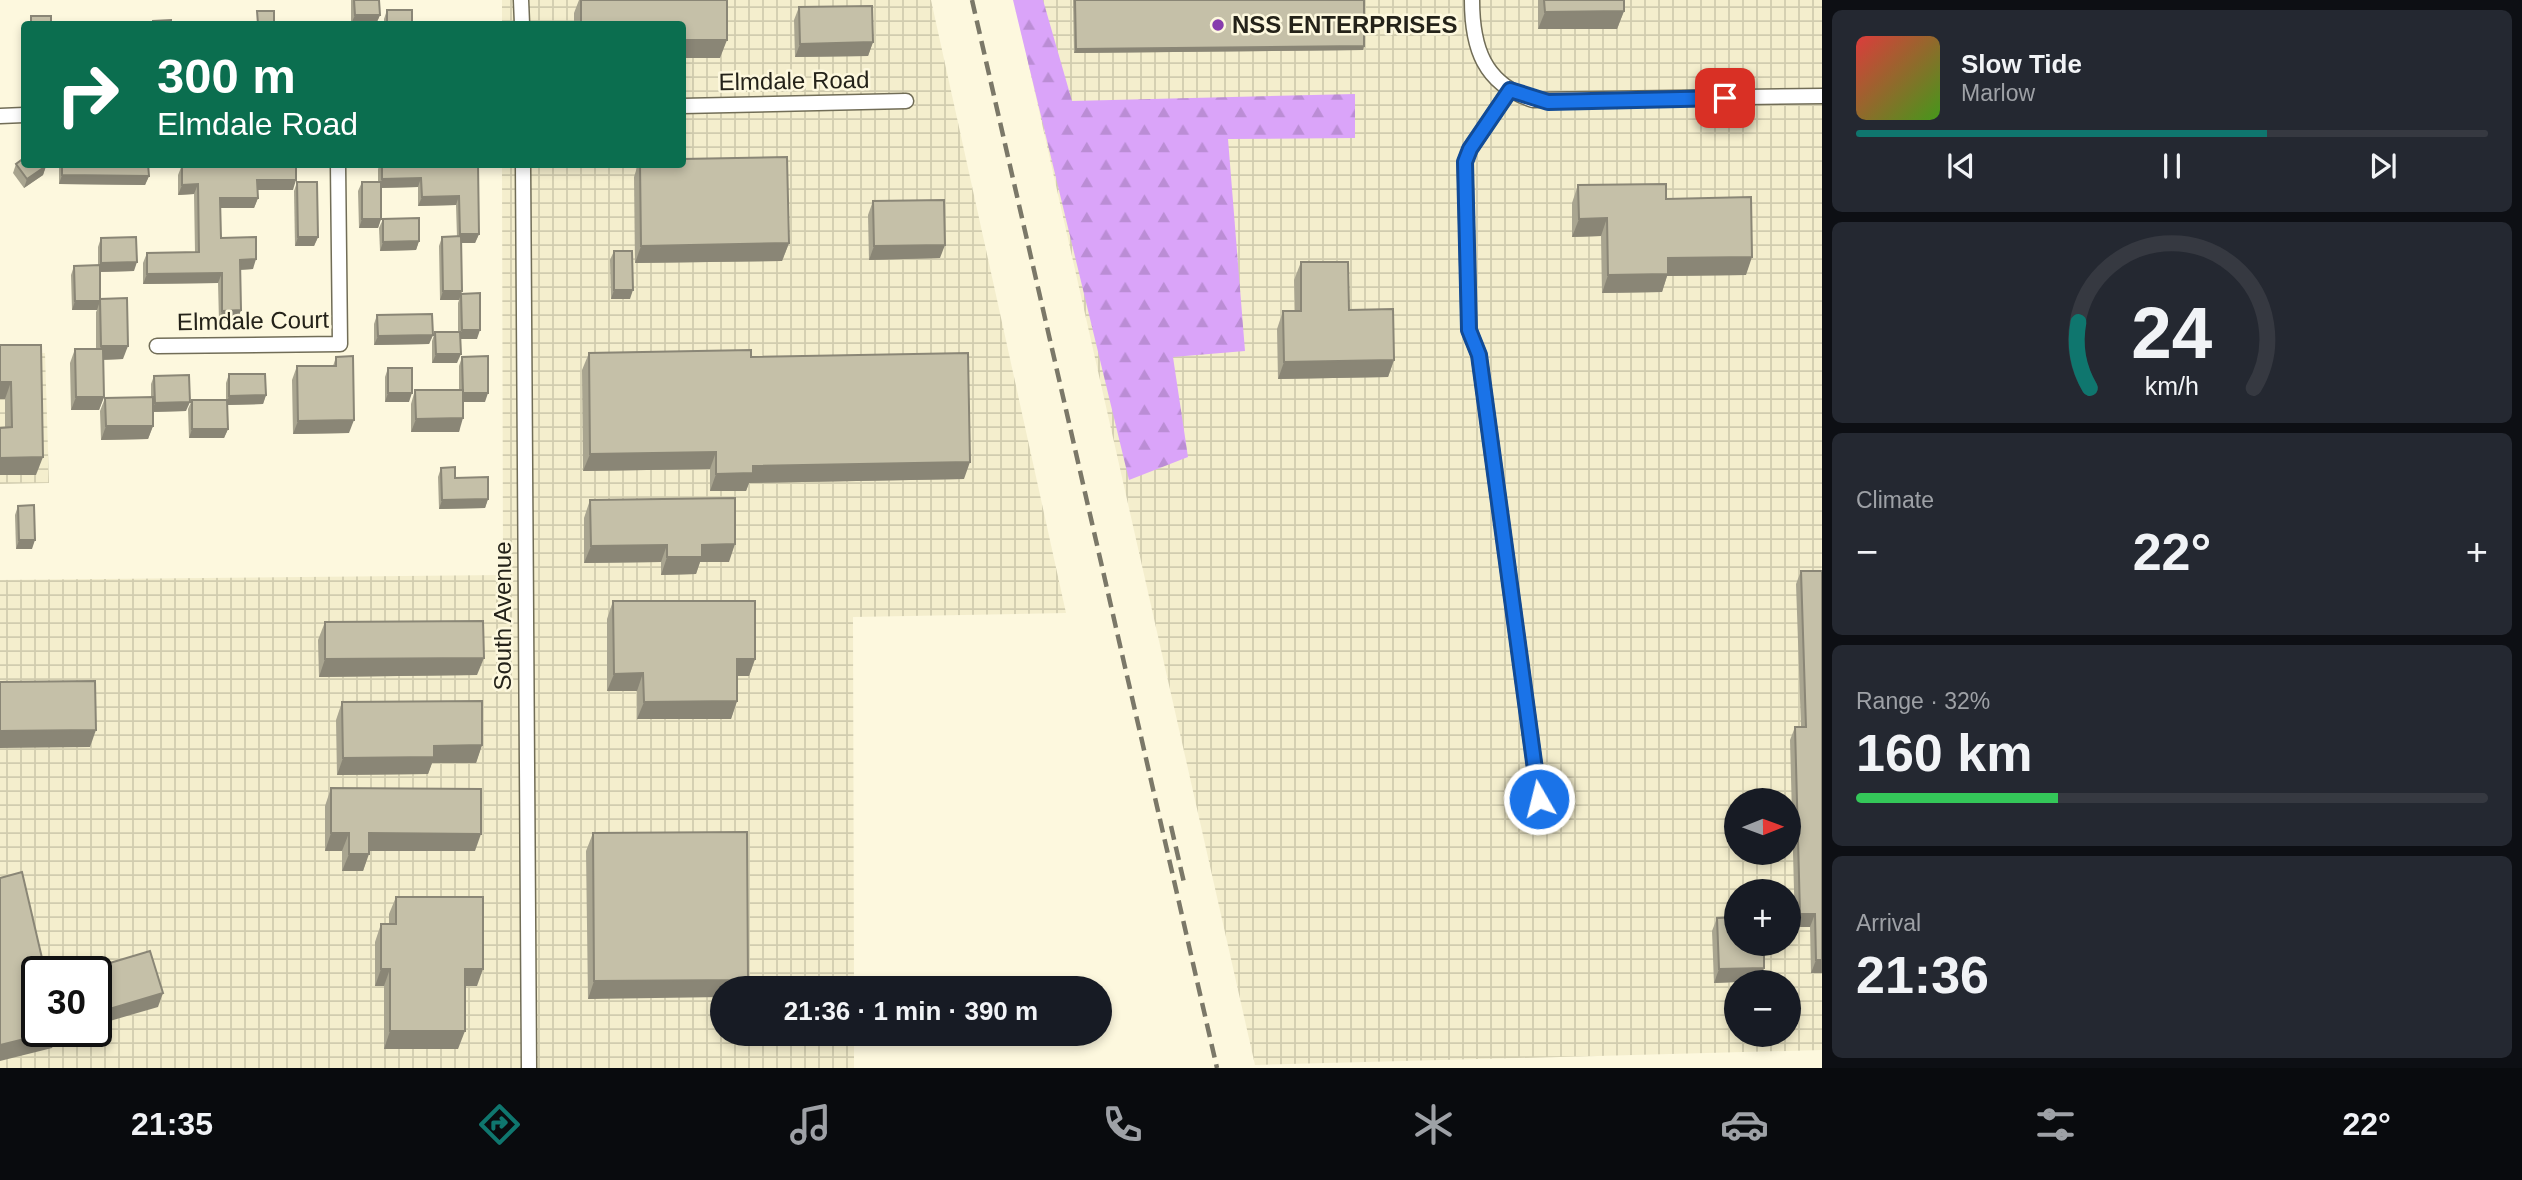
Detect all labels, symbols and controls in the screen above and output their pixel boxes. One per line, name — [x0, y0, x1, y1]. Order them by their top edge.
place label: NSS ENTERPRISES — [1232, 11, 1457, 38]
marker: NSS ENTERPRISES — [1210, 17, 1226, 33]
icon: right — [42, 49, 133, 140]
text: 300 m — [157, 49, 296, 103]
text: Slow Tide — [1961, 49, 2082, 79]
street label: Elmdale Road — [718, 66, 870, 95]
pin — [1695, 68, 1755, 128]
icon: arrive — [1706, 79, 1744, 117]
text: Marlow — [1961, 80, 2035, 106]
text: Elmdale Road — [157, 106, 358, 142]
icon: previous — [1942, 147, 1980, 185]
icon: pause — [2153, 147, 2191, 185]
icon: next — [2364, 147, 2402, 185]
text: 24 — [2132, 293, 2213, 374]
street label: Elmdale Court — [177, 306, 330, 335]
text: km/h — [2145, 372, 2199, 400]
text: Climate — [1856, 487, 1934, 513]
text: 22° — [2133, 523, 2211, 581]
text: − — [1856, 531, 1878, 573]
text: + — [2466, 531, 2488, 573]
street label: South Avenue — [489, 541, 516, 691]
text: Range · 32% — [1856, 688, 1990, 714]
text: 160 km — [1856, 724, 2032, 782]
position arrow — [1502, 762, 1576, 836]
north arrow — [1724, 788, 1801, 864]
map controls — [1724, 788, 1801, 1047]
button: + — [1724, 879, 1801, 956]
text: Arrival — [1856, 910, 1921, 936]
text: 21:36 — [1856, 946, 1989, 1004]
speed limit sign: 30 — [21, 956, 112, 1047]
button: − — [1724, 970, 1801, 1047]
text: 21:36 · 1 min · 390 m — [784, 996, 1038, 1026]
icon: directions — [475, 1100, 524, 1149]
icon: music — [786, 1100, 835, 1149]
icon: phone — [1098, 1100, 1147, 1149]
icon: climate — [1409, 1100, 1458, 1149]
icon: car — [1720, 1100, 1769, 1149]
icon: filters — [2031, 1100, 2080, 1149]
text: 21:35 — [131, 1106, 213, 1142]
text: 22° — [2342, 1106, 2391, 1142]

